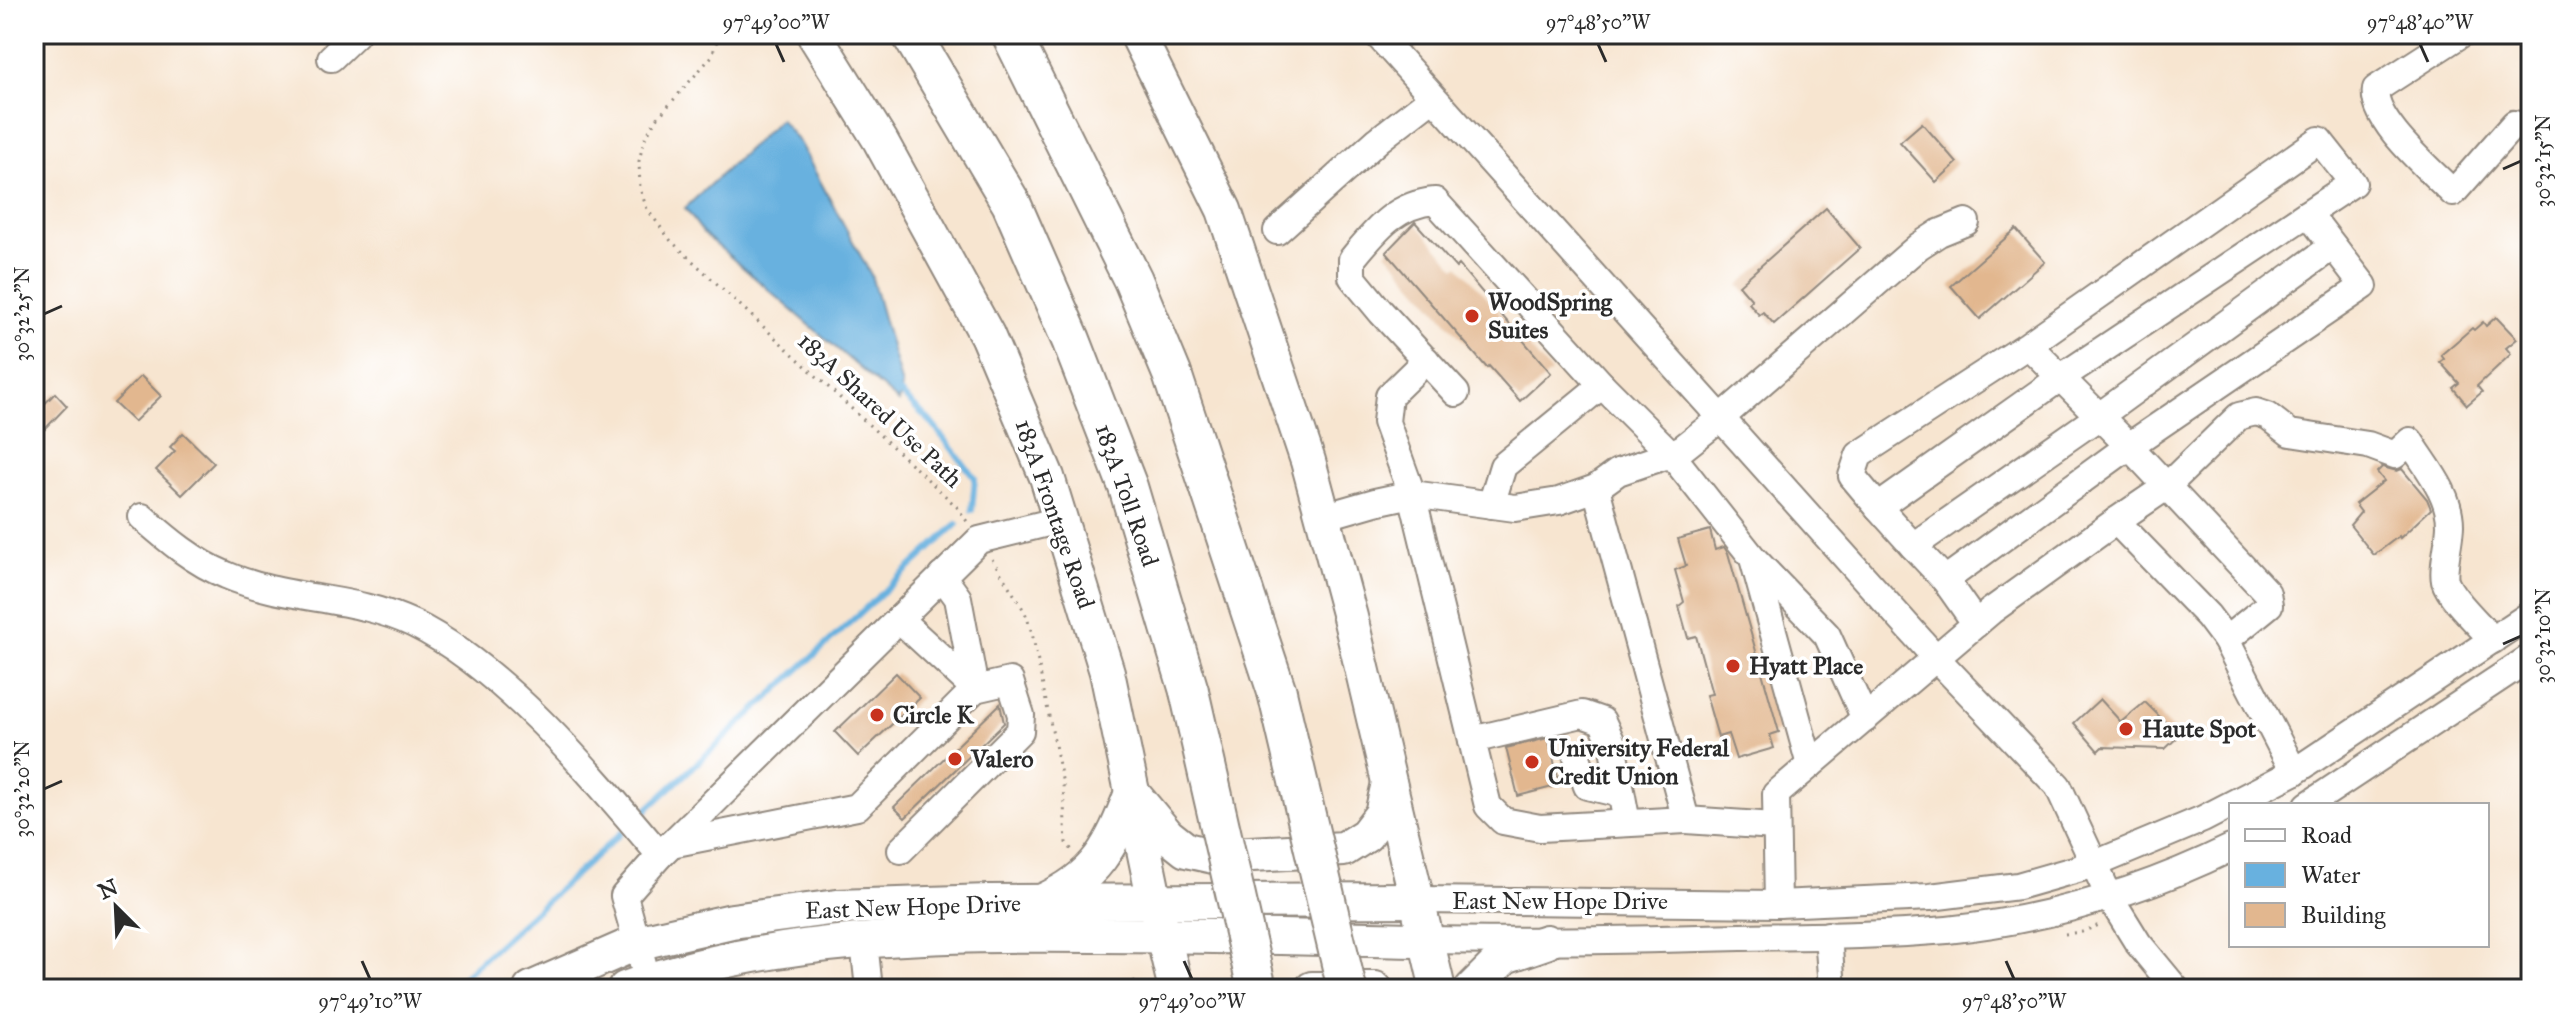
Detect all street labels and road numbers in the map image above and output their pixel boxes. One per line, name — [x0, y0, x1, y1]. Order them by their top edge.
street label: 183A Shared Use Path — [791, 326, 969, 494]
street label: 183A Frontage Road — [1009, 415, 1101, 613]
street label: 183A Toll Road — [1089, 420, 1165, 570]
street label: East New Hope Drive — [1452, 886, 1668, 916]
street label: East New Hope Drive — [805, 888, 1021, 926]

